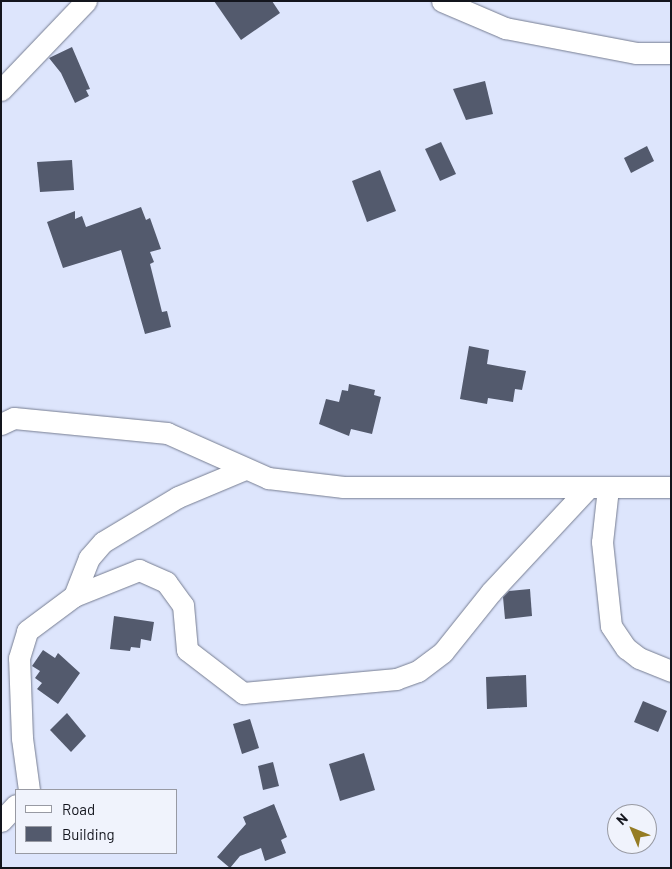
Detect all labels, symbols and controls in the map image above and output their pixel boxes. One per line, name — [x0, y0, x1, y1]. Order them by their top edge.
legend — [15, 789, 178, 854]
text: Road — [62, 800, 95, 818]
north arrow — [607, 804, 657, 854]
text: N — [612, 809, 631, 828]
text: Building — [62, 825, 115, 843]

